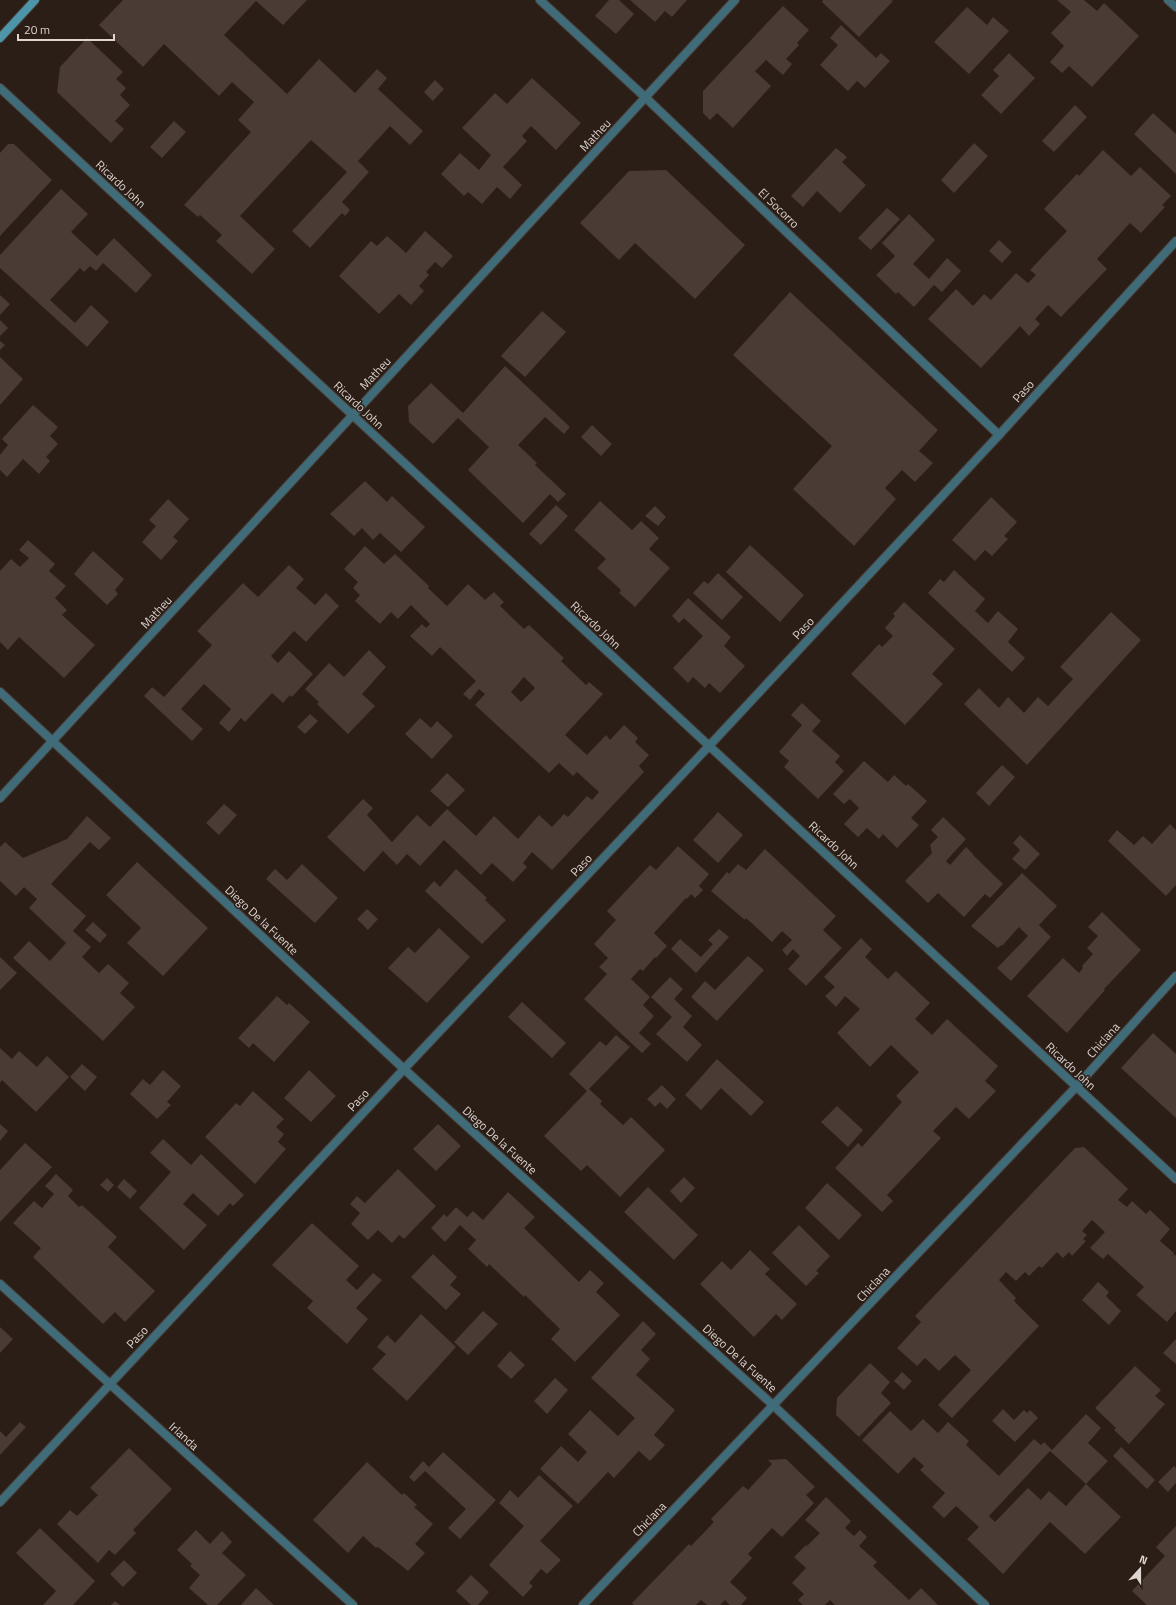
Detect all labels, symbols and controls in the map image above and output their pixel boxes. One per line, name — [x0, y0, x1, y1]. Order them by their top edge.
scale bar — [18, 16, 114, 42]
text: 20 m — [24, 20, 50, 39]
street label: Matheu — [575, 114, 615, 156]
street label: Ricardo John — [91, 155, 151, 213]
street label: El Socorro — [754, 183, 804, 233]
street label: Matheu — [355, 352, 395, 394]
street label: Paso — [1008, 375, 1038, 407]
street label: Ricardo John — [329, 376, 389, 434]
street label: Matheu — [136, 591, 176, 633]
street label: Ricardo John — [566, 596, 626, 654]
street label: Paso — [788, 612, 818, 644]
street label: Ricardo John — [804, 816, 864, 874]
street label: Paso — [566, 849, 596, 881]
street label: Diego De la Fuente — [221, 881, 303, 959]
street label: Chiclana — [1082, 1018, 1124, 1062]
street label: Ricardo John — [1041, 1037, 1101, 1095]
street label: Paso — [343, 1084, 373, 1116]
street label: Diego De la Fuente — [458, 1101, 542, 1179]
street label: Chiclana — [852, 1262, 894, 1306]
street label: Diego De la Fuente — [698, 1319, 782, 1397]
street label: Paso — [122, 1321, 152, 1353]
street label: Irlanda — [165, 1417, 203, 1455]
street label: Chiclana — [628, 1497, 670, 1541]
north arrow — [1120, 1549, 1160, 1589]
text: N — [1137, 1551, 1150, 1568]

